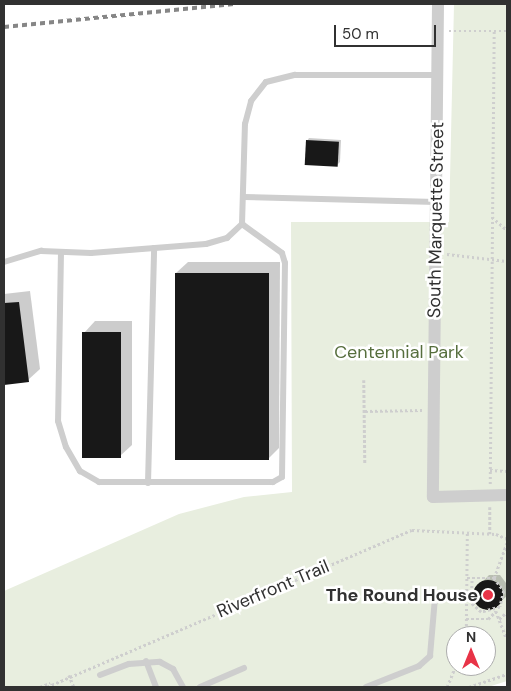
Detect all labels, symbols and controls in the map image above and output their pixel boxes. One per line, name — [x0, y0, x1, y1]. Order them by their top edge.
scale bar — [336, 15, 438, 47]
text: 50 m — [342, 24, 379, 44]
street label: South Marquette Street — [423, 122, 449, 318]
park label: Centennial Park — [334, 341, 464, 363]
street label: Riverfront Trail — [214, 556, 332, 622]
place label: The Round House — [326, 584, 478, 606]
marker: The Round House — [482, 589, 494, 601]
north arrow — [446, 626, 496, 676]
text: N — [466, 628, 476, 646]

